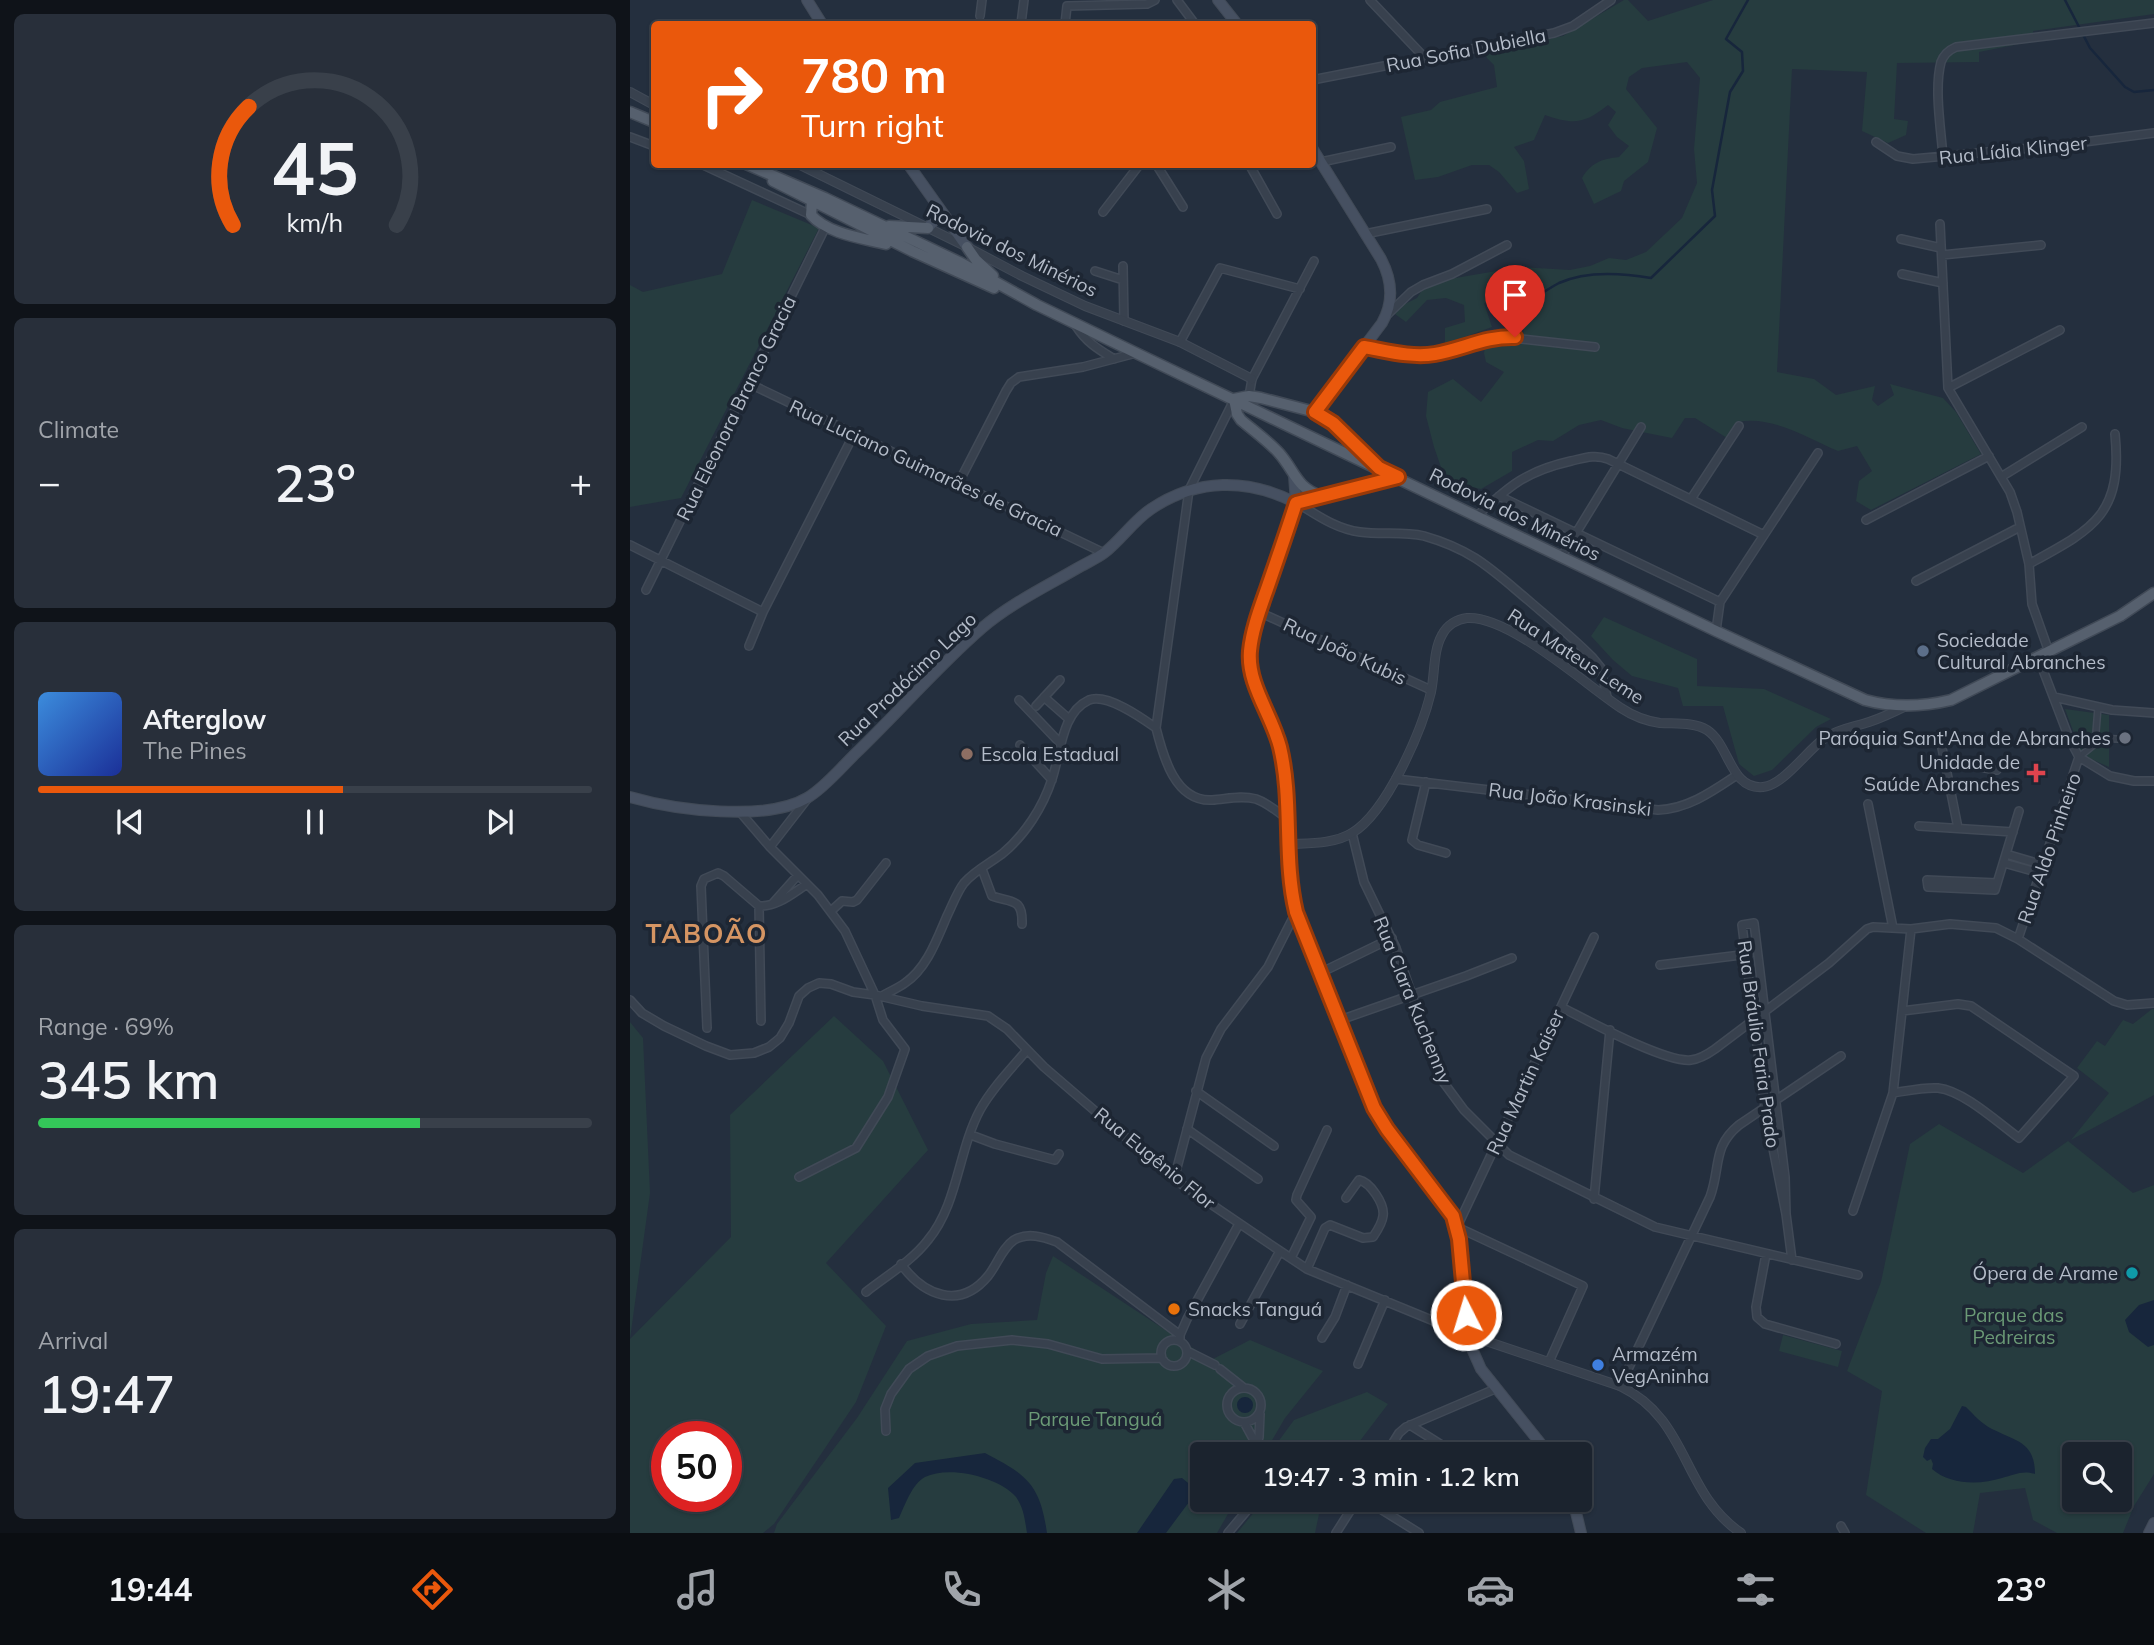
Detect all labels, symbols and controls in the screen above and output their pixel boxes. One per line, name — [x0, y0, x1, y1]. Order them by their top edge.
street label: Rua Sofia Dubiella — [1384, 23, 1548, 77]
text: 780 m — [801, 44, 947, 105]
icon: right — [686, 49, 777, 140]
text: Turn right — [801, 105, 944, 145]
text: 45 — [271, 122, 359, 213]
street label: Rua Lídia Klinger — [1938, 130, 2088, 170]
street label: Rodovia dos Minérios — [922, 198, 1102, 302]
text: km/h — [287, 207, 343, 238]
pin — [1485, 265, 1545, 337]
icon: arrive — [1496, 276, 1534, 314]
street label: Rua Eleonora Branco Gracia — [671, 292, 801, 524]
street label: Rua Luciano Guimarães de Gracia — [786, 394, 1066, 542]
text: Climate — [38, 415, 119, 444]
text: 23° — [274, 450, 356, 515]
text: − — [38, 458, 61, 506]
text: + — [569, 458, 592, 506]
street label: Rodovia dos Minérios — [1425, 462, 1605, 566]
street label: Rua Mateus Leme — [1503, 603, 1649, 709]
street label: Rua Prodócimo Lago — [833, 607, 981, 751]
street label: Rua João Kubis — [1280, 612, 1410, 690]
place label: Sociedade Cultural Abranches — [1937, 628, 2106, 674]
marker: Sociedade Cultural Abranches — [1915, 643, 1931, 659]
text: Afterglow — [143, 703, 266, 736]
place label: Paróquia Sant'Ana de Abranches — [1818, 726, 2111, 750]
marker: Paróquia Sant'Ana de Abranches — [2117, 730, 2133, 746]
text: The Pines — [143, 736, 247, 765]
place label: Escola Estadual — [981, 742, 1119, 766]
marker: Escola Estadual — [959, 746, 975, 762]
place label: Unidade de Saúde Abranches — [1864, 750, 2020, 796]
marker: Unidade de Saúde Abranches — [2026, 763, 2046, 783]
street label: Rua Aldo Pinheiro — [2012, 769, 2086, 927]
street label: Rua João Krasinski — [1487, 777, 1653, 821]
icon: previous — [111, 803, 149, 841]
icon: pause — [296, 803, 334, 841]
icon: next — [481, 803, 519, 841]
street label: Rua Clara Kuchenny — [1368, 913, 1458, 1087]
district label: TABOÃO — [645, 917, 769, 950]
street label: Rua Bráulio Faria Prado — [1733, 939, 1785, 1149]
street label: Rua Martin Kaiser — [1481, 1005, 1569, 1158]
text: Range · 69% — [38, 1012, 174, 1041]
text: 345 km — [38, 1047, 219, 1112]
street label: Rua Eugênio Flor — [1090, 1102, 1220, 1214]
place label: Ópera de Arame — [1973, 1261, 2118, 1285]
marker: Ópera de Arame — [2124, 1265, 2140, 1281]
position arrow — [1429, 1278, 1503, 1352]
place label: Snacks Tanguá — [1188, 1297, 1322, 1321]
marker: Snacks Tanguá — [1166, 1301, 1182, 1317]
park label: Parque das Pedreiras — [1964, 1303, 2064, 1349]
text: Arrival — [38, 1326, 108, 1355]
place label: Armazém VegAninha — [1612, 1342, 1709, 1388]
marker: Armazém VegAninha — [1590, 1357, 1606, 1373]
text: 19:47 — [38, 1361, 175, 1426]
park label: Parque Tanguá — [1028, 1407, 1162, 1431]
speed limit sign: 50 — [651, 1421, 742, 1512]
map controls — [2062, 1442, 2132, 1512]
button: search — [2062, 1442, 2132, 1512]
text: 19:47 · 3 min · 1.2 km — [1262, 1460, 1520, 1493]
icon: directions — [408, 1565, 457, 1614]
icon: music — [673, 1565, 722, 1614]
icon: phone — [937, 1565, 986, 1614]
icon: climate — [1202, 1565, 1251, 1614]
icon: car — [1466, 1565, 1515, 1614]
icon: filters — [1731, 1565, 1780, 1614]
text: 19:44 — [108, 1569, 193, 1609]
text: 23° — [1996, 1569, 2046, 1609]

